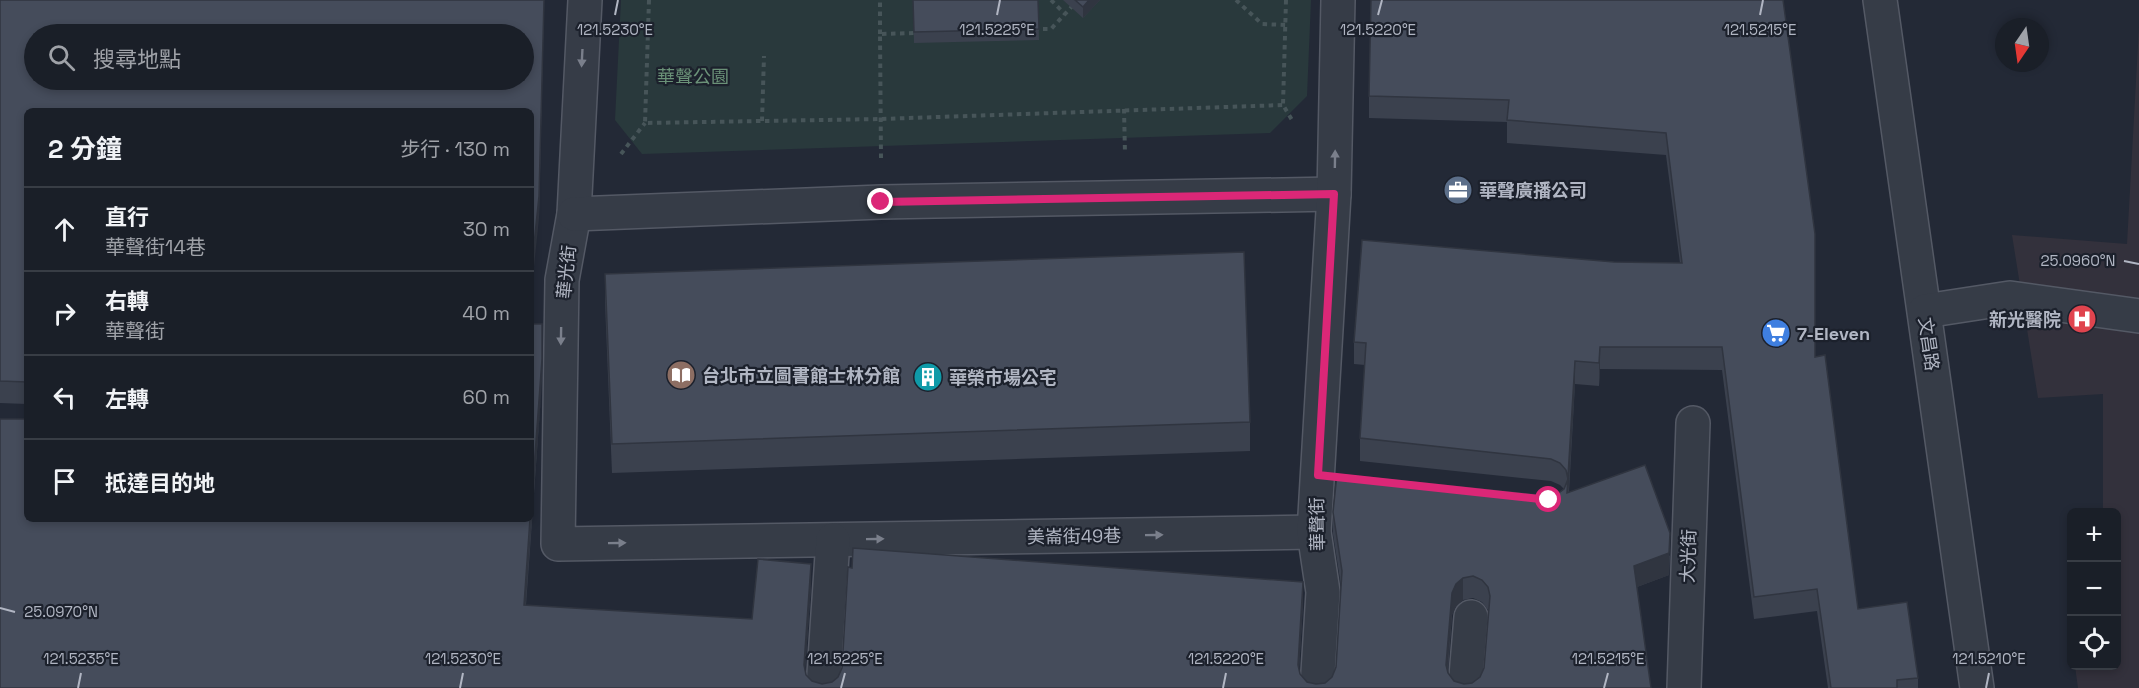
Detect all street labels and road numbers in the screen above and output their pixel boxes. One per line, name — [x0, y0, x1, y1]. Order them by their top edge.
street label: 華光街 — [552, 244, 580, 300]
street label: 文昌路 — [1914, 316, 1944, 372]
street label: 華聲街 — [1305, 497, 1329, 551]
street label: 美崙街49巷 — [1027, 524, 1121, 548]
street label: 大光街 — [1676, 529, 1700, 583]

